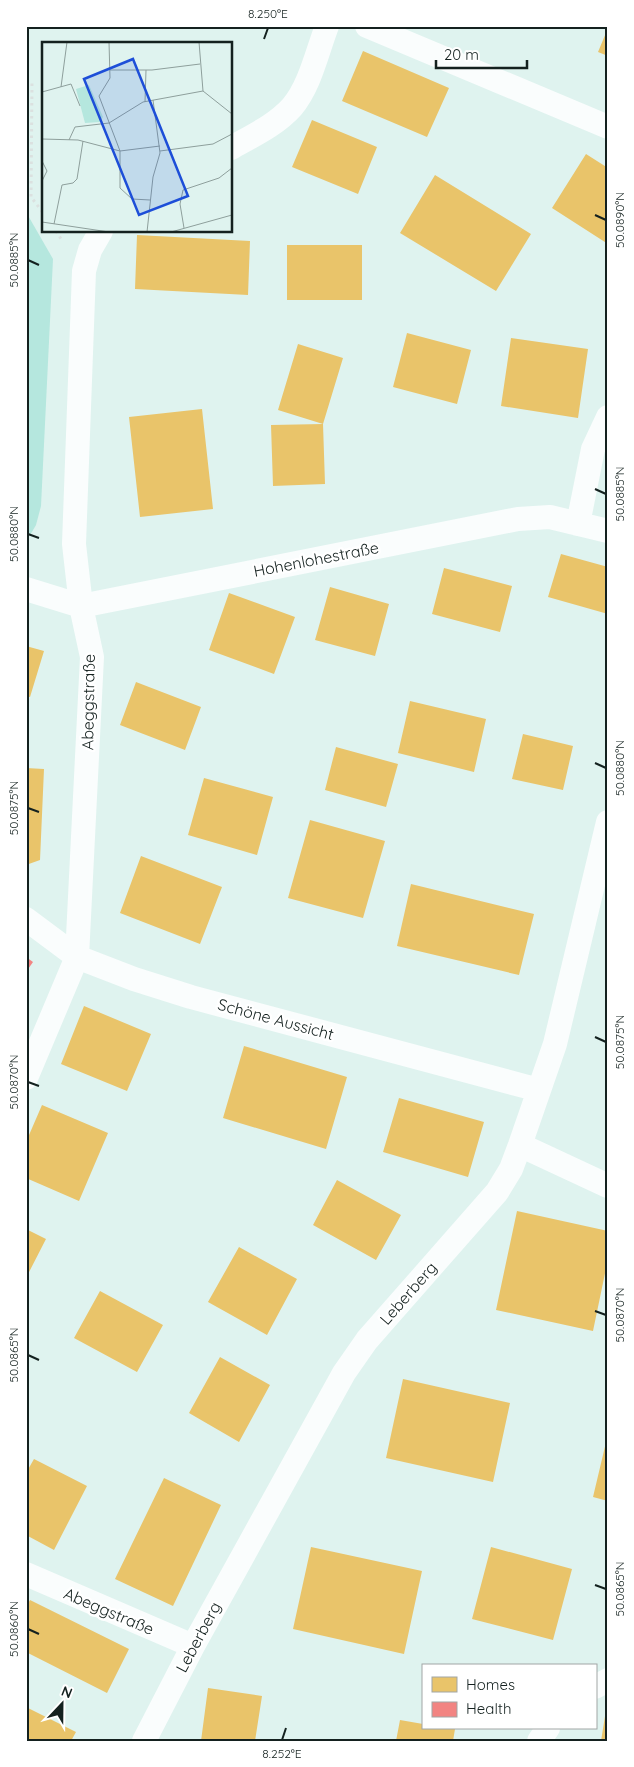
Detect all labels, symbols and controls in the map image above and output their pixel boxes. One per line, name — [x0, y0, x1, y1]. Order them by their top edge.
text: 8.250°E — [248, 6, 288, 21]
scale bar — [436, 38, 528, 70]
inset map — [42, 42, 232, 232]
text: 20 m — [444, 45, 479, 64]
text: 50.0890°N — [612, 192, 627, 248]
text: 50.0885°N — [6, 232, 21, 288]
text: 50.0885°N — [612, 466, 627, 522]
text: 50.0880°N — [6, 506, 21, 562]
street label: Hohenlohestraße — [252, 537, 380, 581]
street label: Abeggstraße — [77, 654, 99, 750]
text: 50.0880°N — [612, 740, 627, 796]
text: 50.0875°N — [6, 781, 21, 835]
street label: Schöne Aussicht — [216, 994, 336, 1044]
text: 50.0875°N — [612, 1015, 627, 1069]
text: 50.0870°N — [6, 1054, 21, 1110]
street label: Leberberg — [375, 1257, 441, 1329]
text: 50.0870°N — [612, 1287, 627, 1343]
text: 50.0865°N — [6, 1327, 21, 1383]
text: 50.0865°N — [612, 1561, 627, 1617]
street label: Abeggstraße — [61, 1583, 157, 1639]
street label: Leberberg — [171, 1598, 225, 1676]
text: 50.0860°N — [6, 1601, 21, 1657]
legend — [422, 1664, 596, 1730]
text: Homes — [466, 1675, 515, 1694]
north arrow — [38, 1680, 88, 1730]
text: N — [59, 1682, 75, 1702]
text: Health — [466, 1699, 511, 1718]
text: 8.252°E — [262, 1746, 302, 1761]

